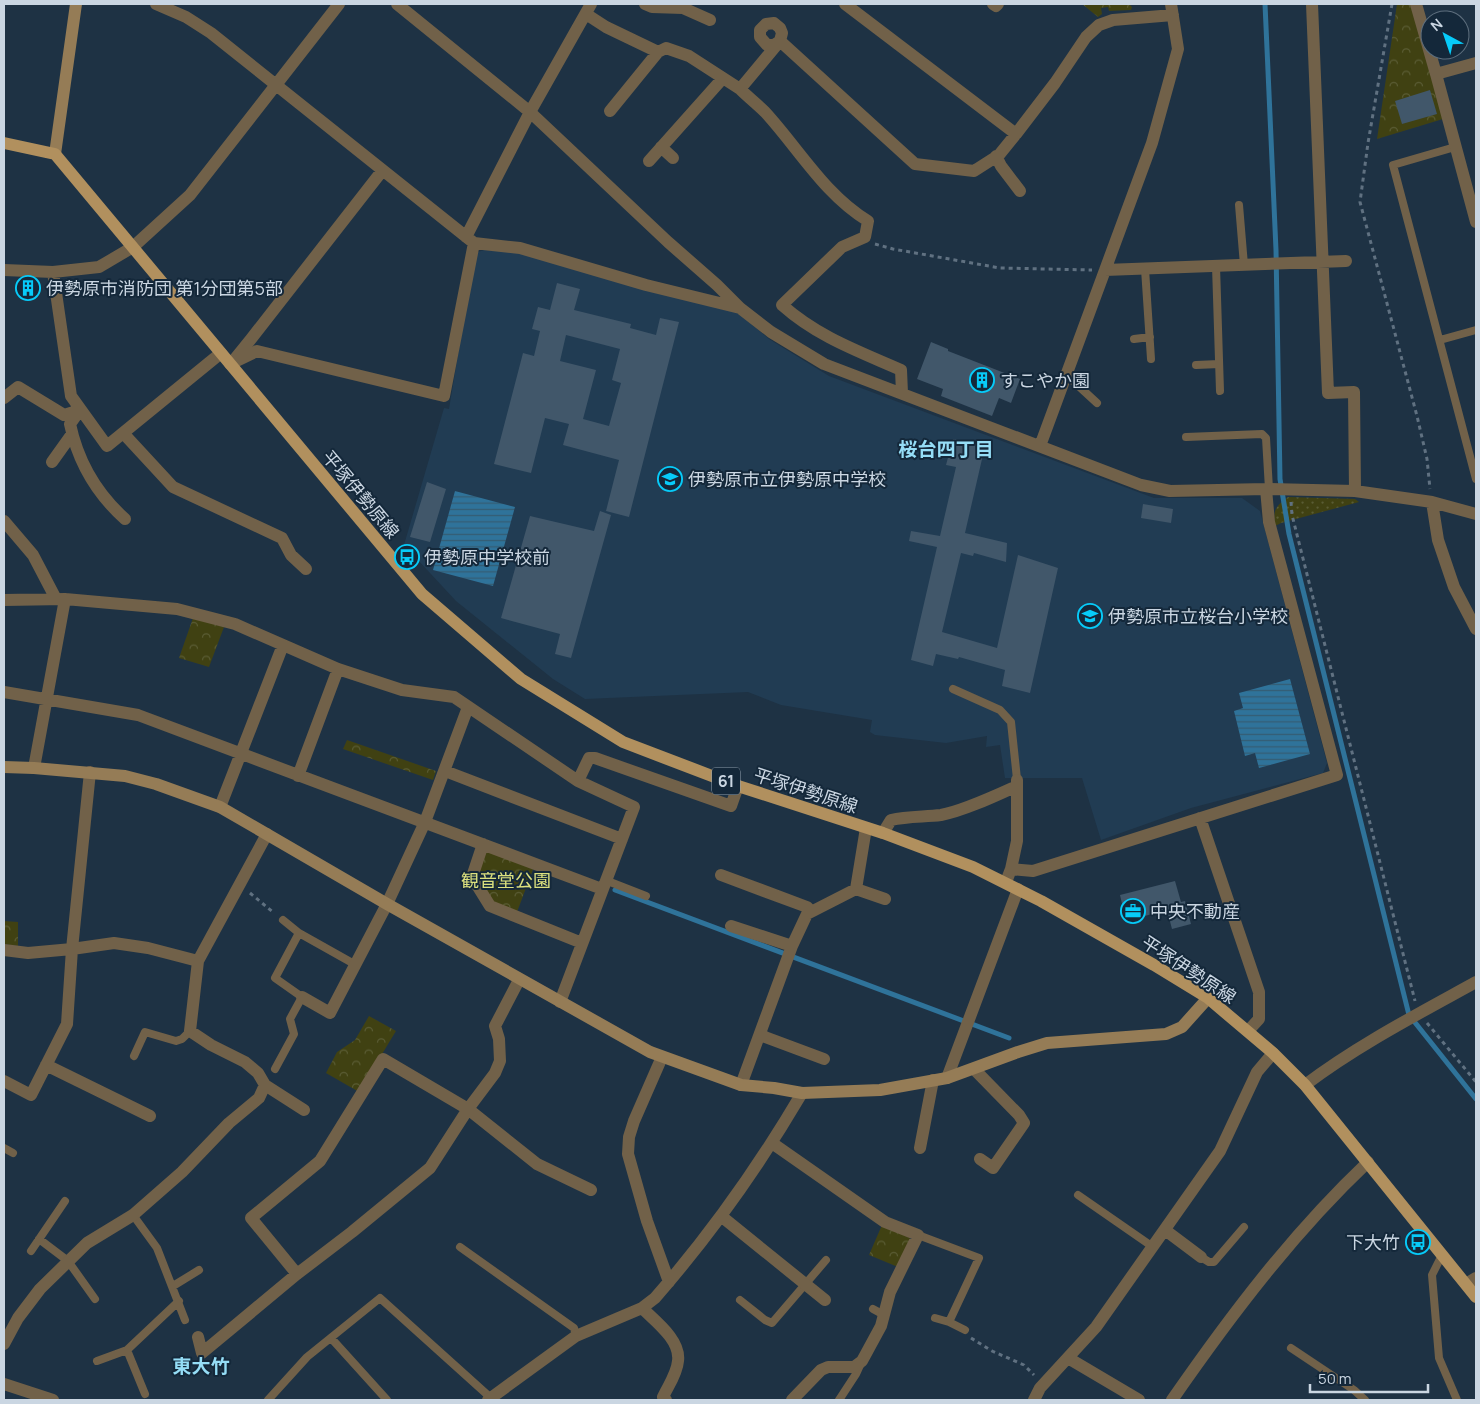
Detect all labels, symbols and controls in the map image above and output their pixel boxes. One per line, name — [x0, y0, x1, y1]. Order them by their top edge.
north arrow — [1420, 10, 1470, 60]
text: N — [1426, 14, 1446, 35]
building icon: 伊勢原市消防団 第1分団第5部 — [15, 275, 41, 301]
place label: 伊勢原市消防団 第1分団第5部 — [46, 276, 283, 300]
building icon: すこやか園 — [969, 367, 995, 393]
place label: すこやか園 — [1000, 368, 1090, 392]
district label: 桜台四丁目 — [898, 436, 994, 462]
street label: 平塚伊勢原線 — [317, 445, 405, 543]
school or university icon: 伊勢原市立伊勢原中学校 — [657, 466, 683, 492]
place label: 伊勢原市立伊勢原中学校 — [688, 467, 886, 491]
bus stop icon: 伊勢原中学校前 — [394, 544, 420, 570]
place label: 伊勢原中学校前 — [424, 545, 550, 569]
school or university icon: 伊勢原市立桜台小学校 — [1077, 603, 1103, 629]
place label: 伊勢原市立桜台小学校 — [1108, 604, 1288, 628]
street label: 平塚伊勢原線 — [751, 762, 861, 818]
road number: 61 — [712, 768, 740, 794]
park label: 観音堂公園 — [461, 868, 551, 892]
office icon: 中央不動産 — [1120, 898, 1146, 924]
place label: 中央不動産 — [1150, 899, 1240, 923]
street label: 平塚伊勢原線 — [1137, 930, 1241, 1008]
bus stop icon: 下大竹 — [1405, 1229, 1431, 1255]
place label: 下大竹 — [1346, 1230, 1400, 1254]
district label: 東大竹 — [172, 1353, 230, 1379]
scale bar — [1310, 1362, 1428, 1394]
text: 50 m — [1318, 1368, 1352, 1389]

